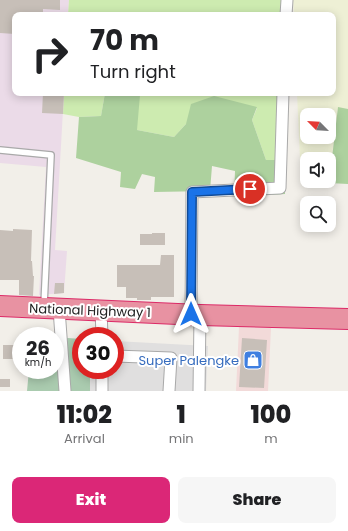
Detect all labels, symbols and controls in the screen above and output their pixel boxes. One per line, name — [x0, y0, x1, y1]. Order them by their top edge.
text: 70 m — [90, 21, 159, 60]
icon: right — [24, 28, 76, 80]
text: Turn right — [90, 59, 176, 84]
north arrow — [300, 108, 336, 144]
map controls — [300, 108, 336, 232]
button: sound — [300, 152, 336, 188]
pin — [233, 172, 267, 206]
icon: arrive — [239, 178, 261, 200]
button: search — [300, 196, 336, 232]
position arrow — [170, 293, 212, 335]
street label: National Highway 1 — [29, 299, 151, 322]
speed limit sign: 30 — [72, 327, 124, 379]
text: 26 — [26, 334, 50, 362]
shop icon: Super Palengke — [242, 349, 264, 371]
place label: Super Palengke — [138, 351, 239, 370]
text: km/h — [25, 355, 51, 370]
text: 11:02 — [57, 398, 112, 431]
text: 1 — [177, 398, 186, 431]
text: 100 — [250, 398, 291, 431]
text: Arrival — [64, 429, 105, 448]
text: min — [169, 429, 194, 448]
text: m — [264, 429, 278, 448]
button: Exit — [12, 477, 170, 523]
button: Share — [178, 477, 336, 523]

